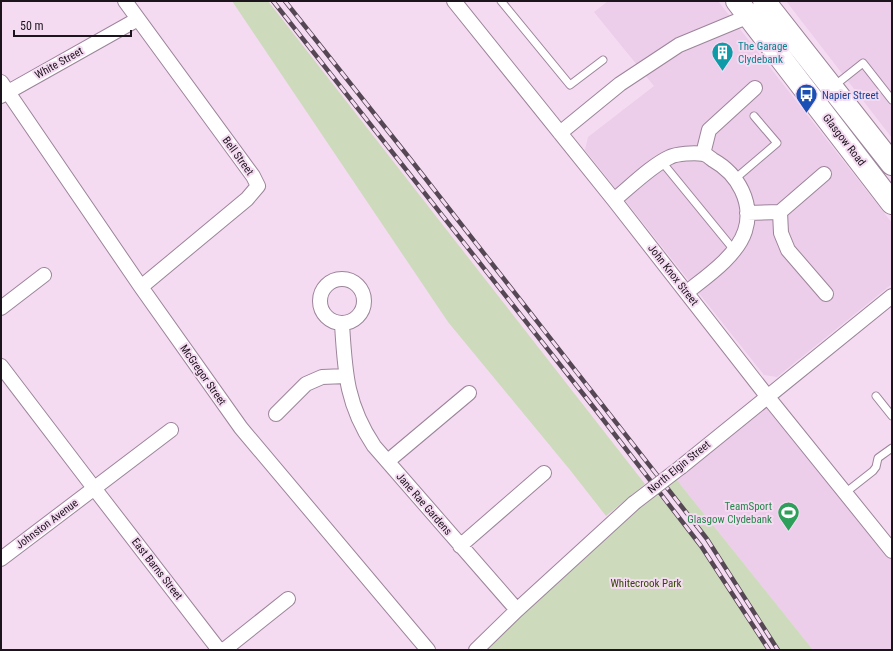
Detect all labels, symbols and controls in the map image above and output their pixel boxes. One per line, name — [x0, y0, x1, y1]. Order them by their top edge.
scale bar — [14, 12, 131, 38]
text: 50 m — [20, 19, 44, 33]
building icon: The Garage Clydebank — [709, 39, 735, 72]
place label: The Garage Clydebank — [738, 40, 787, 66]
street label: White Street — [33, 44, 85, 82]
bus stop icon: Napier Street — [794, 82, 820, 115]
place label: Napier Street — [822, 89, 879, 102]
street label: Glasgow Road — [820, 112, 868, 168]
street label: Bell Street — [220, 134, 256, 178]
street label: John Knox Street — [645, 242, 701, 308]
street label: McGregor Street — [177, 342, 229, 408]
street label: North Elgin Street — [645, 438, 713, 496]
street label: Jane Rae Gardens — [393, 470, 455, 538]
street label: Johnston Avenue — [13, 496, 81, 552]
sports icon: TeamSport Glasgow Clydebank — [775, 499, 801, 532]
place label: TeamSport Glasgow Clydebank — [687, 500, 772, 526]
street label: East Barns Street — [129, 536, 185, 602]
park label: Whitecrook Park — [610, 577, 682, 590]

